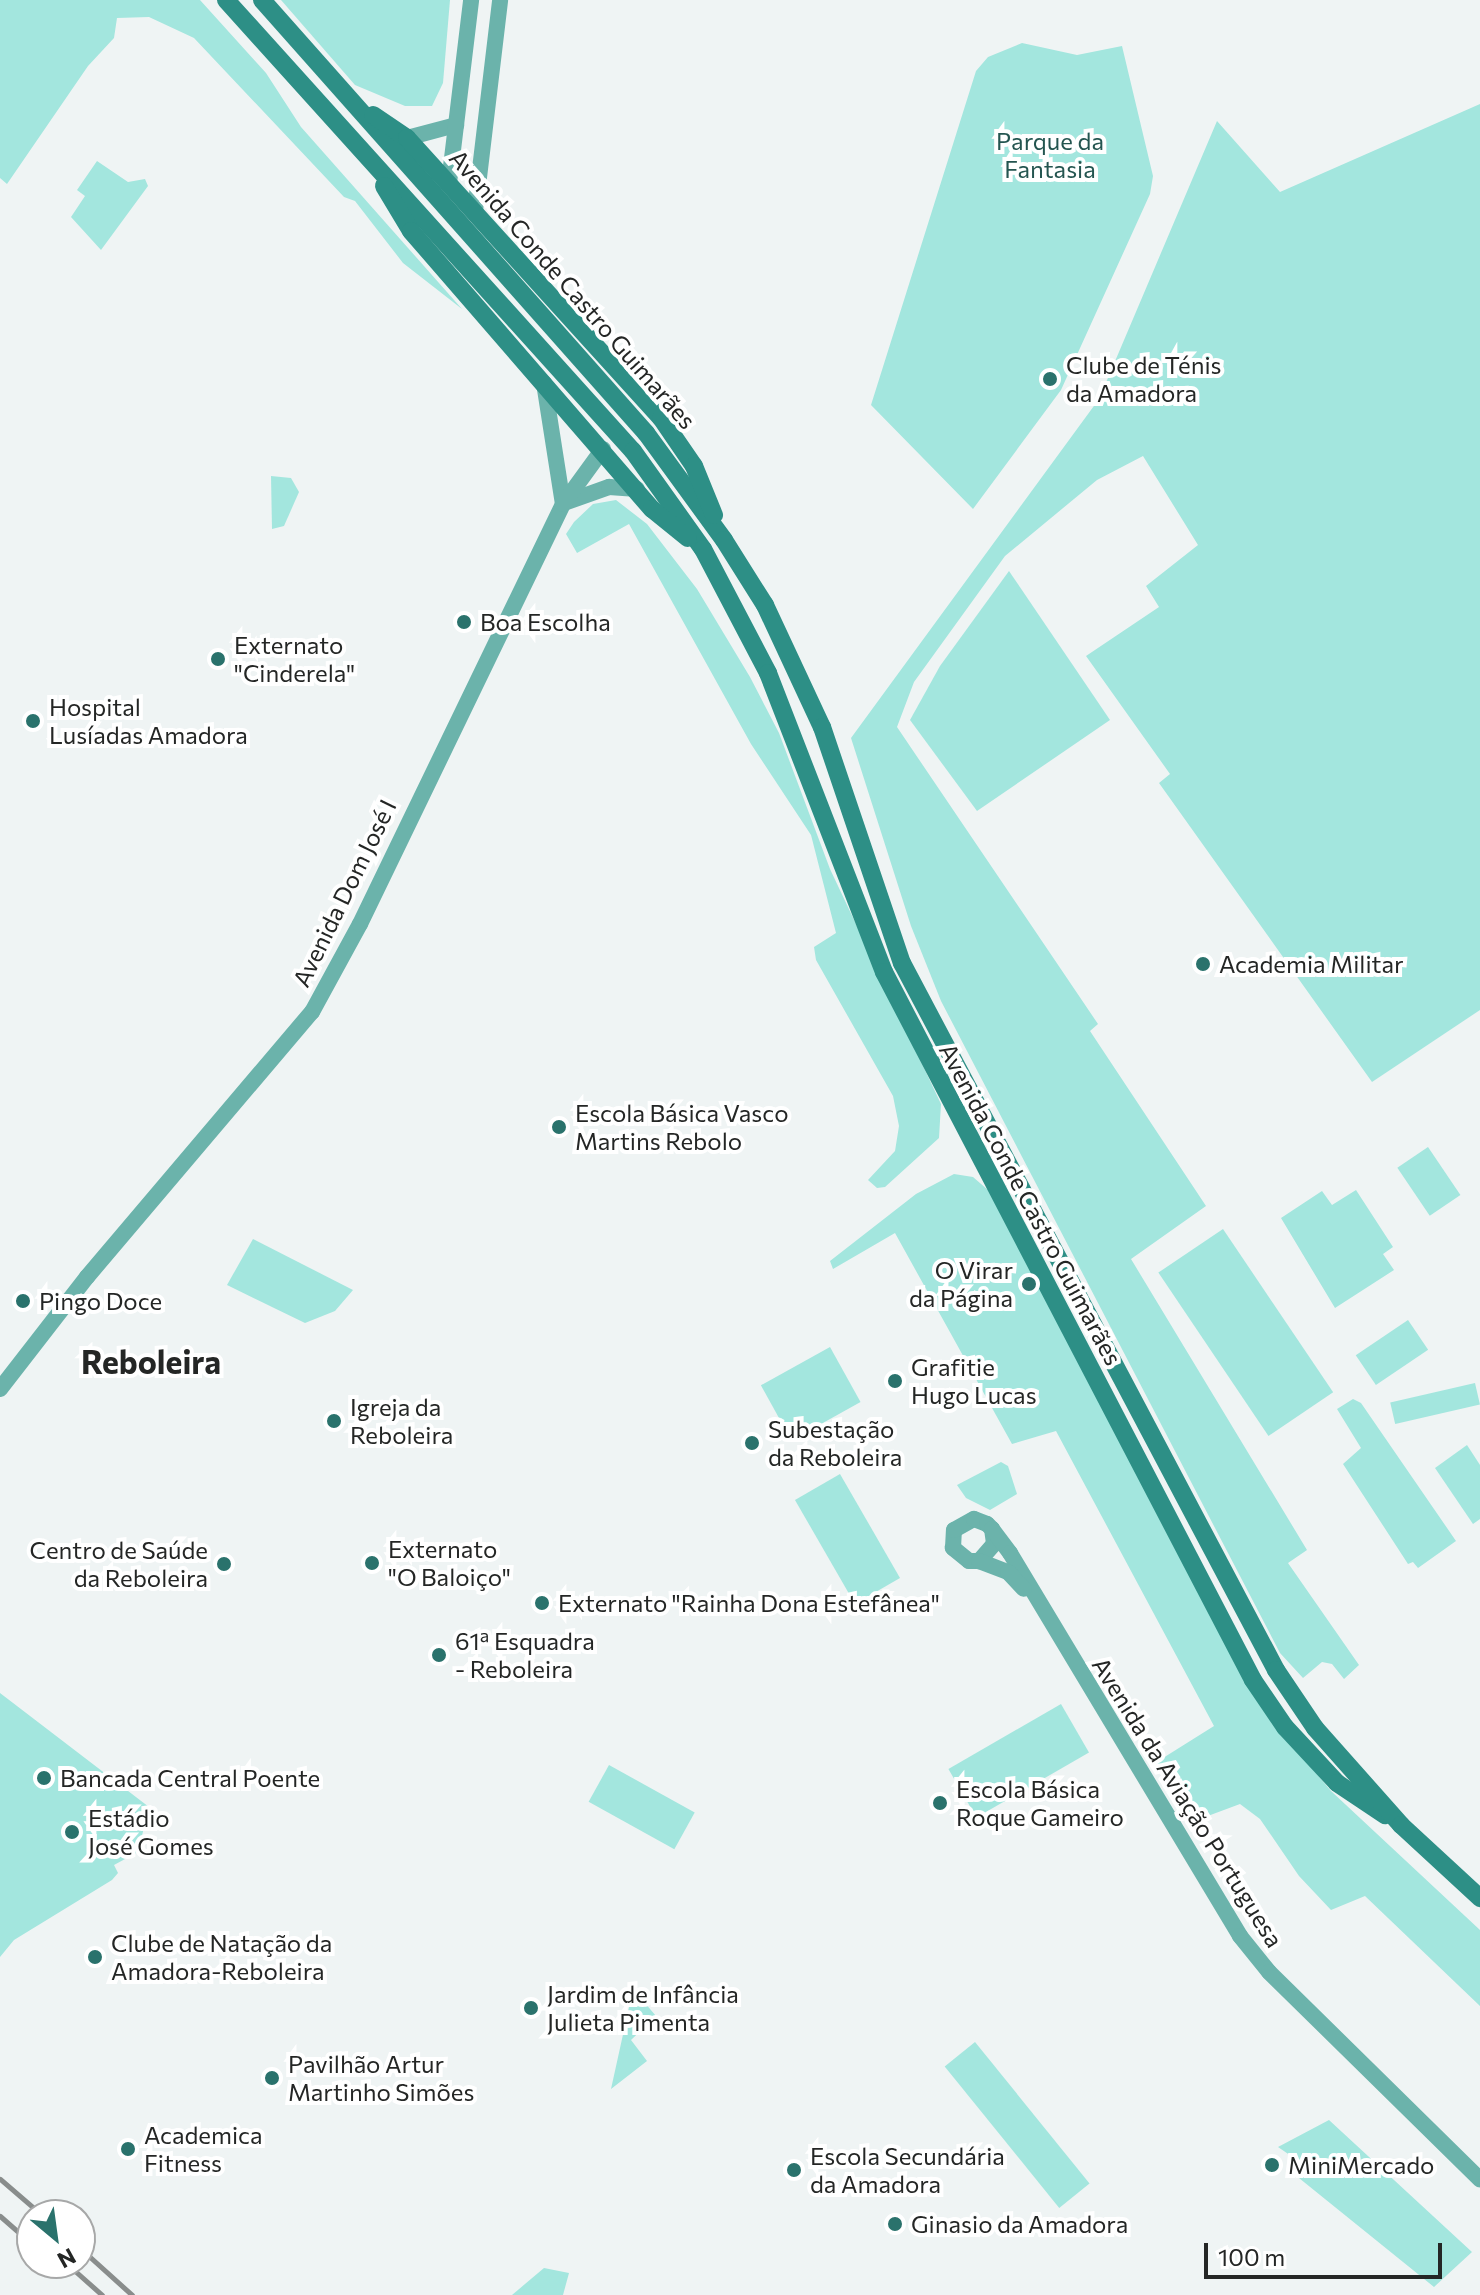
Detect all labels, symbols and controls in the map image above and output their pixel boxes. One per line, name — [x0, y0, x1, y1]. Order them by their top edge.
park label: Parque da Fantasia — [996, 127, 1104, 183]
street label: Avenida Conde Castro Guimarães — [444, 143, 702, 435]
place label: Clube de Ténis da Amadora — [1066, 351, 1222, 407]
marker: Clube de Ténis da Amadora — [1041, 370, 1059, 388]
place label: Boa Escolha — [480, 608, 611, 636]
marker: Boa Escolha — [455, 613, 473, 631]
place label: Externato "Cinderela" — [234, 631, 355, 687]
marker: Externato "Cinderela" — [209, 650, 227, 668]
place label: Hospital Lusíadas Amadora — [49, 693, 248, 749]
marker: Hospital Lusíadas Amadora — [24, 712, 42, 730]
street label: Avenida Dom José I — [286, 795, 402, 991]
place label: Academia Militar — [1219, 950, 1404, 978]
marker: Academia Militar — [1194, 955, 1212, 973]
street label: Avenida Conde Castro Guimarães — [934, 1038, 1128, 1370]
place label: Escola Básica Vasco Martins Rebolo — [575, 1099, 788, 1155]
marker: Escola Básica Vasco Martins Rebolo — [550, 1118, 568, 1136]
place label: O Virar da Página — [909, 1256, 1013, 1312]
marker: O Virar da Página — [1020, 1275, 1038, 1293]
place label: Pingo Doce — [39, 1287, 162, 1315]
marker: Pingo Doce — [14, 1292, 32, 1310]
district label: Reboleira — [81, 1342, 221, 1380]
place label: Grafitie Hugo Lucas — [911, 1353, 1037, 1409]
marker: Grafitie Hugo Lucas — [886, 1372, 904, 1390]
place label: Igreja da Reboleira — [350, 1393, 453, 1449]
marker: Igreja da Reboleira — [325, 1412, 343, 1430]
place label: Subestação da Reboleira — [768, 1415, 902, 1471]
marker: Subestação da Reboleira — [743, 1434, 761, 1452]
place label: Externato "O Baloiço" — [388, 1535, 511, 1591]
place label: Centro de Saúde da Reboleira — [30, 1536, 208, 1592]
marker: Externato "O Baloiço" — [363, 1554, 381, 1572]
marker: Centro de Saúde da Reboleira — [215, 1555, 233, 1573]
place label: Externato "Rainha Dona Estefânea" — [558, 1589, 940, 1617]
marker: Externato "Rainha Dona Estefânea" — [533, 1594, 551, 1612]
place label: 61ª Esquadra - Reboleira — [455, 1627, 595, 1683]
marker: 61ª Esquadra - Reboleira — [430, 1646, 448, 1664]
street label: Avenida da Aviação Portuguesa — [1087, 1652, 1289, 1952]
place label: Bancada Central Poente — [60, 1764, 320, 1792]
marker: Bancada Central Poente — [35, 1769, 53, 1787]
place label: Escola Básica Roque Gameiro — [956, 1775, 1124, 1831]
marker: Escola Básica Roque Gameiro — [931, 1794, 949, 1812]
place label: Estádio José Gomes — [88, 1804, 214, 1860]
marker: Estádio José Gomes — [63, 1823, 81, 1841]
place label: Clube de Natação da Amadora-Reboleira — [111, 1929, 332, 1985]
marker: Clube de Natação da Amadora-Reboleira — [86, 1948, 104, 1966]
place label: Jardim de Infância Julieta Pimenta — [547, 1980, 739, 2036]
marker: Jardim de Infância Julieta Pimenta — [522, 1999, 540, 2017]
place label: Pavilhão Artur Martinho Simões — [288, 2050, 474, 2106]
marker: Pavilhão Artur Martinho Simões — [263, 2069, 281, 2087]
place label: Academica Fitness — [144, 2121, 262, 2177]
marker: Academica Fitness — [119, 2140, 137, 2158]
place label: Escola Secundária da Amadora — [810, 2142, 1005, 2198]
place label: MiniMercado — [1288, 2151, 1434, 2179]
marker: MiniMercado — [1263, 2156, 1281, 2174]
marker: Escola Secundária da Amadora — [785, 2161, 803, 2179]
north arrow — [16, 2199, 96, 2279]
place label: Ginasio da Amadora — [911, 2210, 1128, 2238]
marker: Ginasio da Amadora — [886, 2215, 904, 2233]
scale bar — [1208, 2227, 1446, 2277]
text: 100 m — [1218, 2242, 1285, 2271]
text: N — [53, 2243, 81, 2274]

